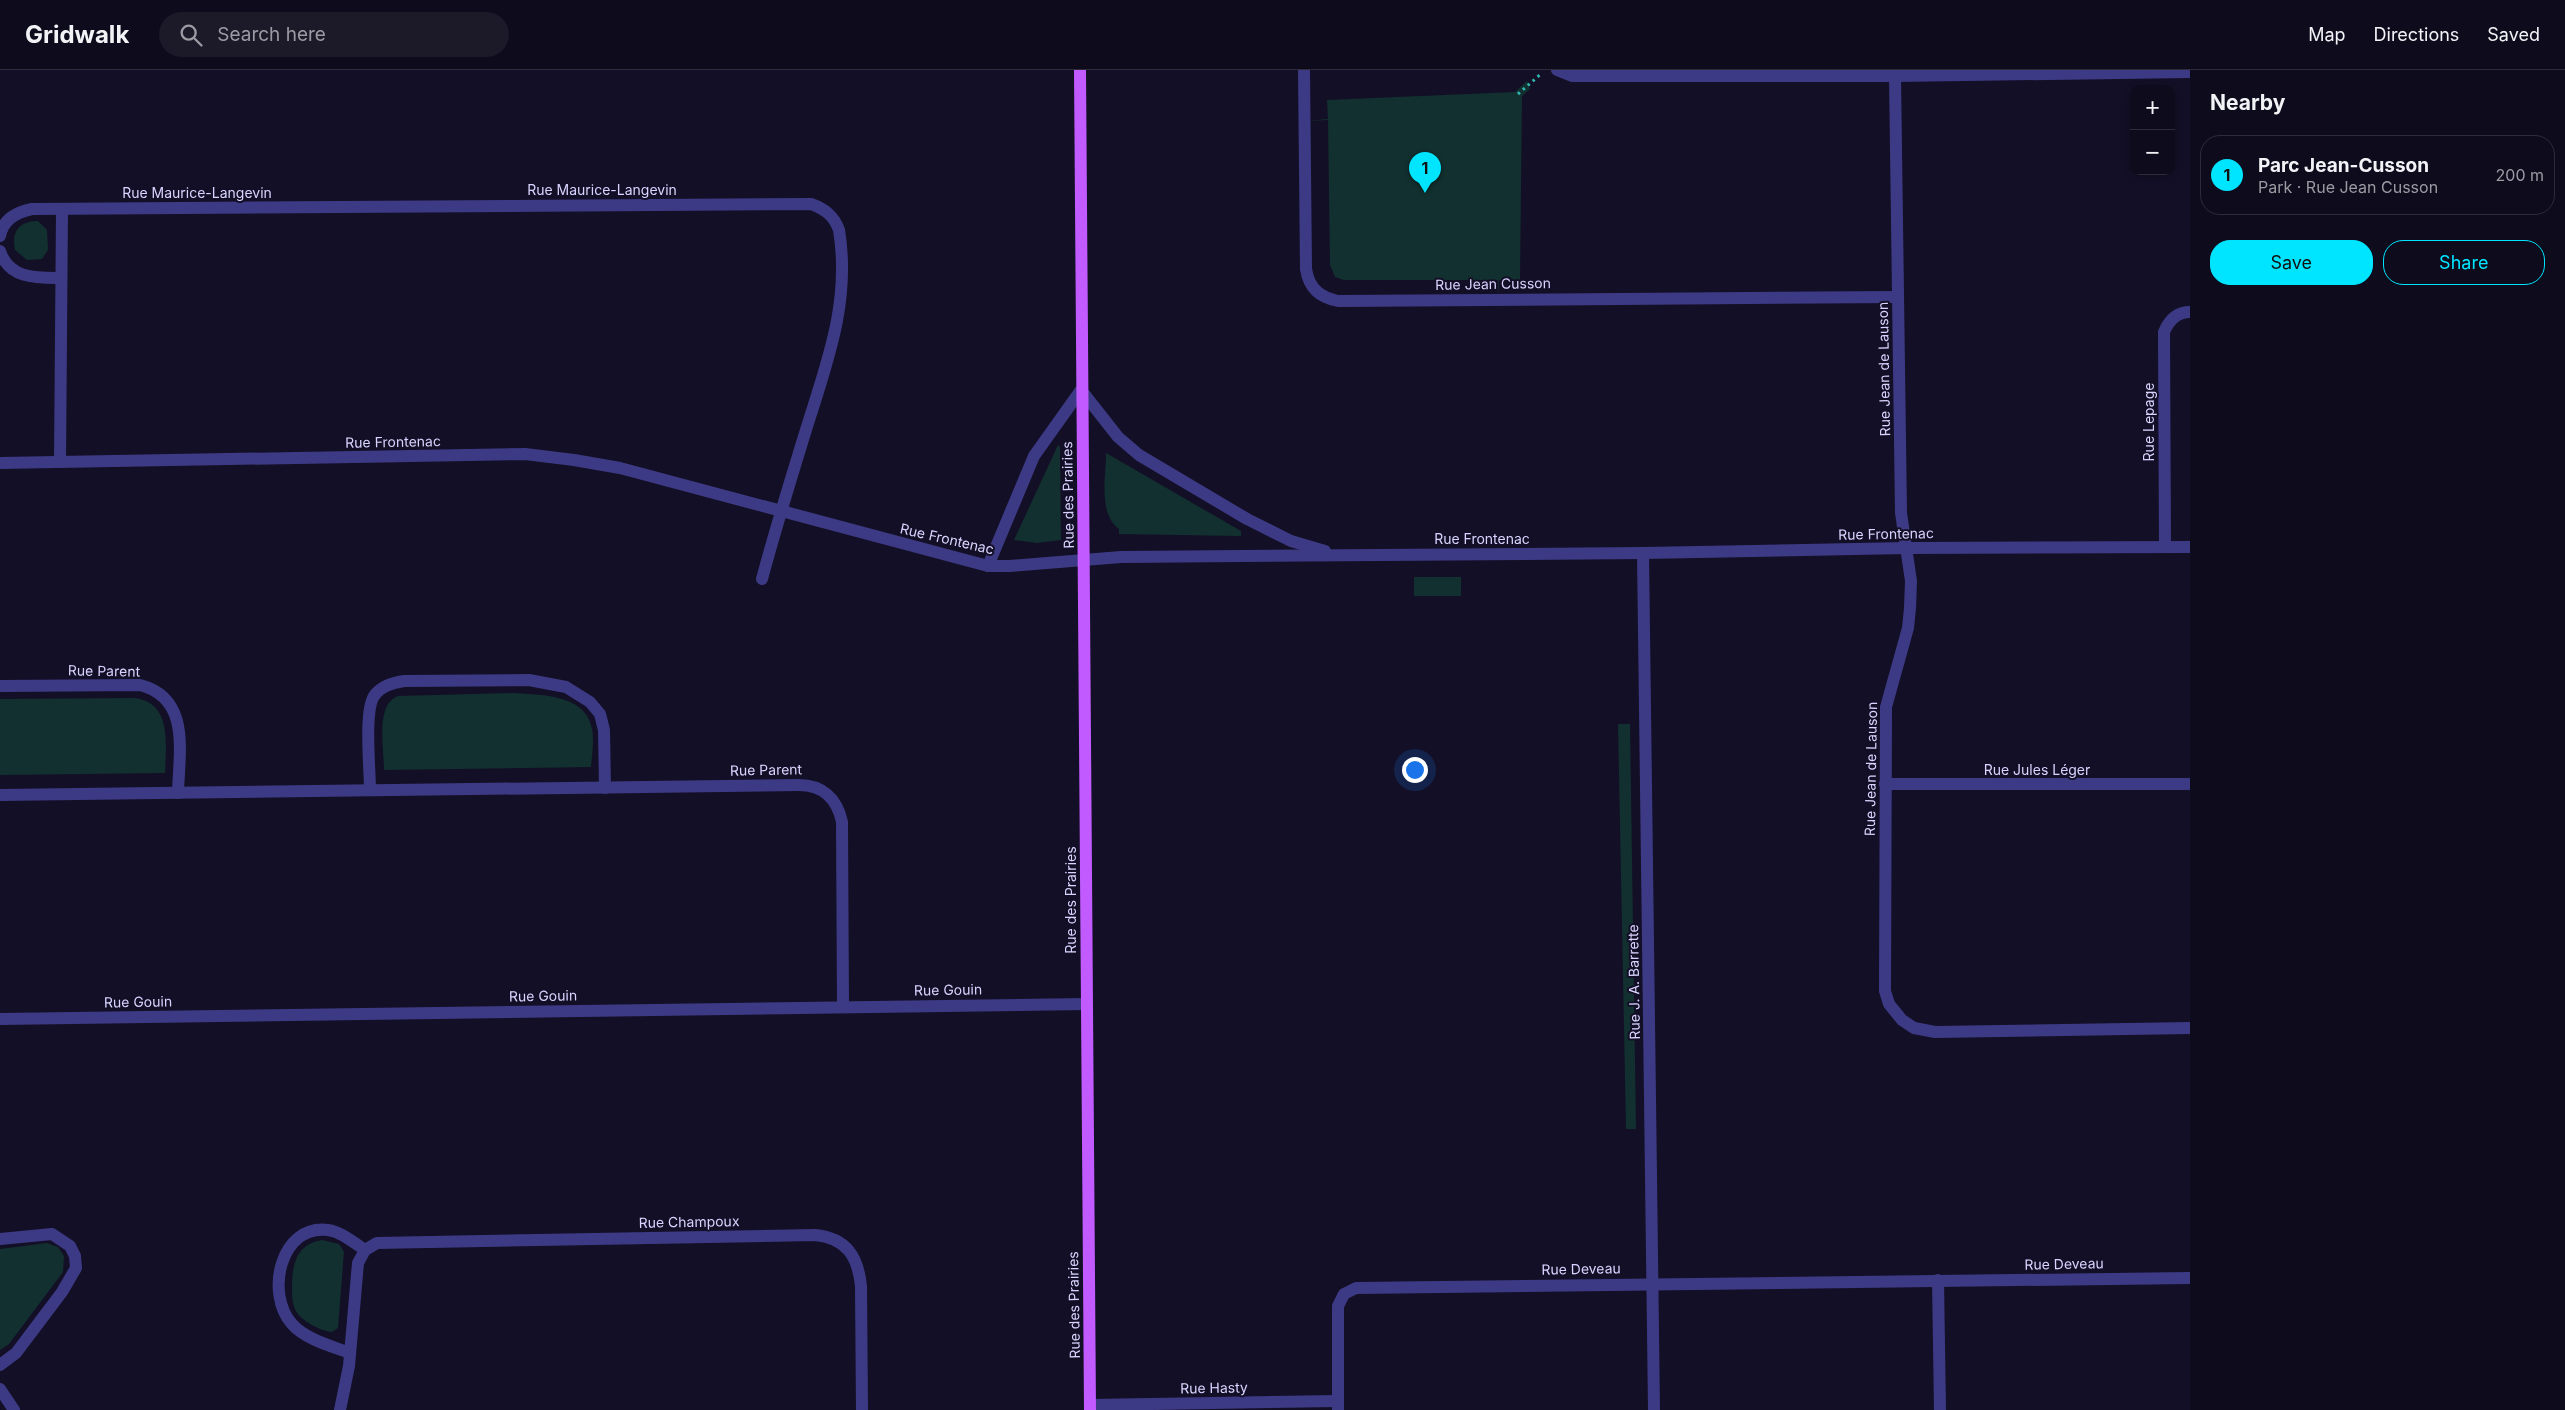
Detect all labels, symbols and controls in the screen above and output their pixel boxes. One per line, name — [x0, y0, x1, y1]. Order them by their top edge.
search box — [159, 12, 509, 57]
text: Gridwalk — [25, 20, 129, 49]
icon: search — [177, 21, 205, 49]
text: Search here — [217, 23, 326, 46]
text: Map — [2308, 24, 2346, 45]
text: Directions — [2374, 24, 2459, 45]
text: Saved — [2487, 24, 2540, 45]
map controls — [2130, 85, 2175, 175]
button: + — [2130, 85, 2175, 130]
text: Nearby — [2210, 90, 2285, 115]
button: − — [2130, 130, 2175, 175]
pin: 1 — [1409, 152, 1441, 193]
text: Parc Jean-Cusson — [2258, 154, 2429, 177]
text: 1 — [2224, 165, 2230, 185]
text: 200 m — [2496, 165, 2544, 185]
text: Park · Rue Jean Cusson — [2258, 177, 2438, 197]
street label: Rue Maurice-Langevin — [527, 181, 677, 198]
street label: Rue Maurice-Langevin — [122, 184, 272, 201]
button: Save — [2210, 240, 2373, 285]
button: Share — [2383, 240, 2545, 285]
street label: Rue Jean Cusson — [1435, 274, 1551, 293]
street label: Rue Jean de Lauson — [1874, 302, 1893, 436]
street label: Rue Lepage — [2140, 383, 2157, 461]
street label: Rue Frontenac — [345, 432, 441, 451]
street label: Rue des Prairies — [1058, 441, 1077, 549]
street label: Rue Frontenac — [899, 519, 996, 558]
street label: Rue Frontenac — [1838, 524, 1934, 543]
street label: Rue Frontenac — [1434, 530, 1530, 547]
street label: Rue Parent — [68, 661, 141, 680]
street label: Rue Jean de Lauson — [1861, 702, 1880, 836]
your location — [1402, 757, 1428, 783]
street label: Rue Parent — [730, 760, 803, 779]
street label: Rue Jules Léger — [1984, 761, 2090, 778]
street label: Rue des Prairies — [1062, 846, 1079, 954]
street label: Rue J. A. Barrette — [1624, 924, 1643, 1040]
street label: Rue Gouin — [914, 980, 982, 999]
street label: Rue Gouin — [509, 986, 577, 1005]
street label: Rue Gouin — [104, 992, 172, 1011]
street label: Rue Champoux — [638, 1212, 740, 1231]
street label: Rue des Prairies — [1064, 1251, 1083, 1359]
street label: Rue Deveau — [2024, 1254, 2104, 1273]
street label: Rue Deveau — [1541, 1259, 1621, 1278]
street label: Rue Hasty — [1180, 1378, 1248, 1397]

